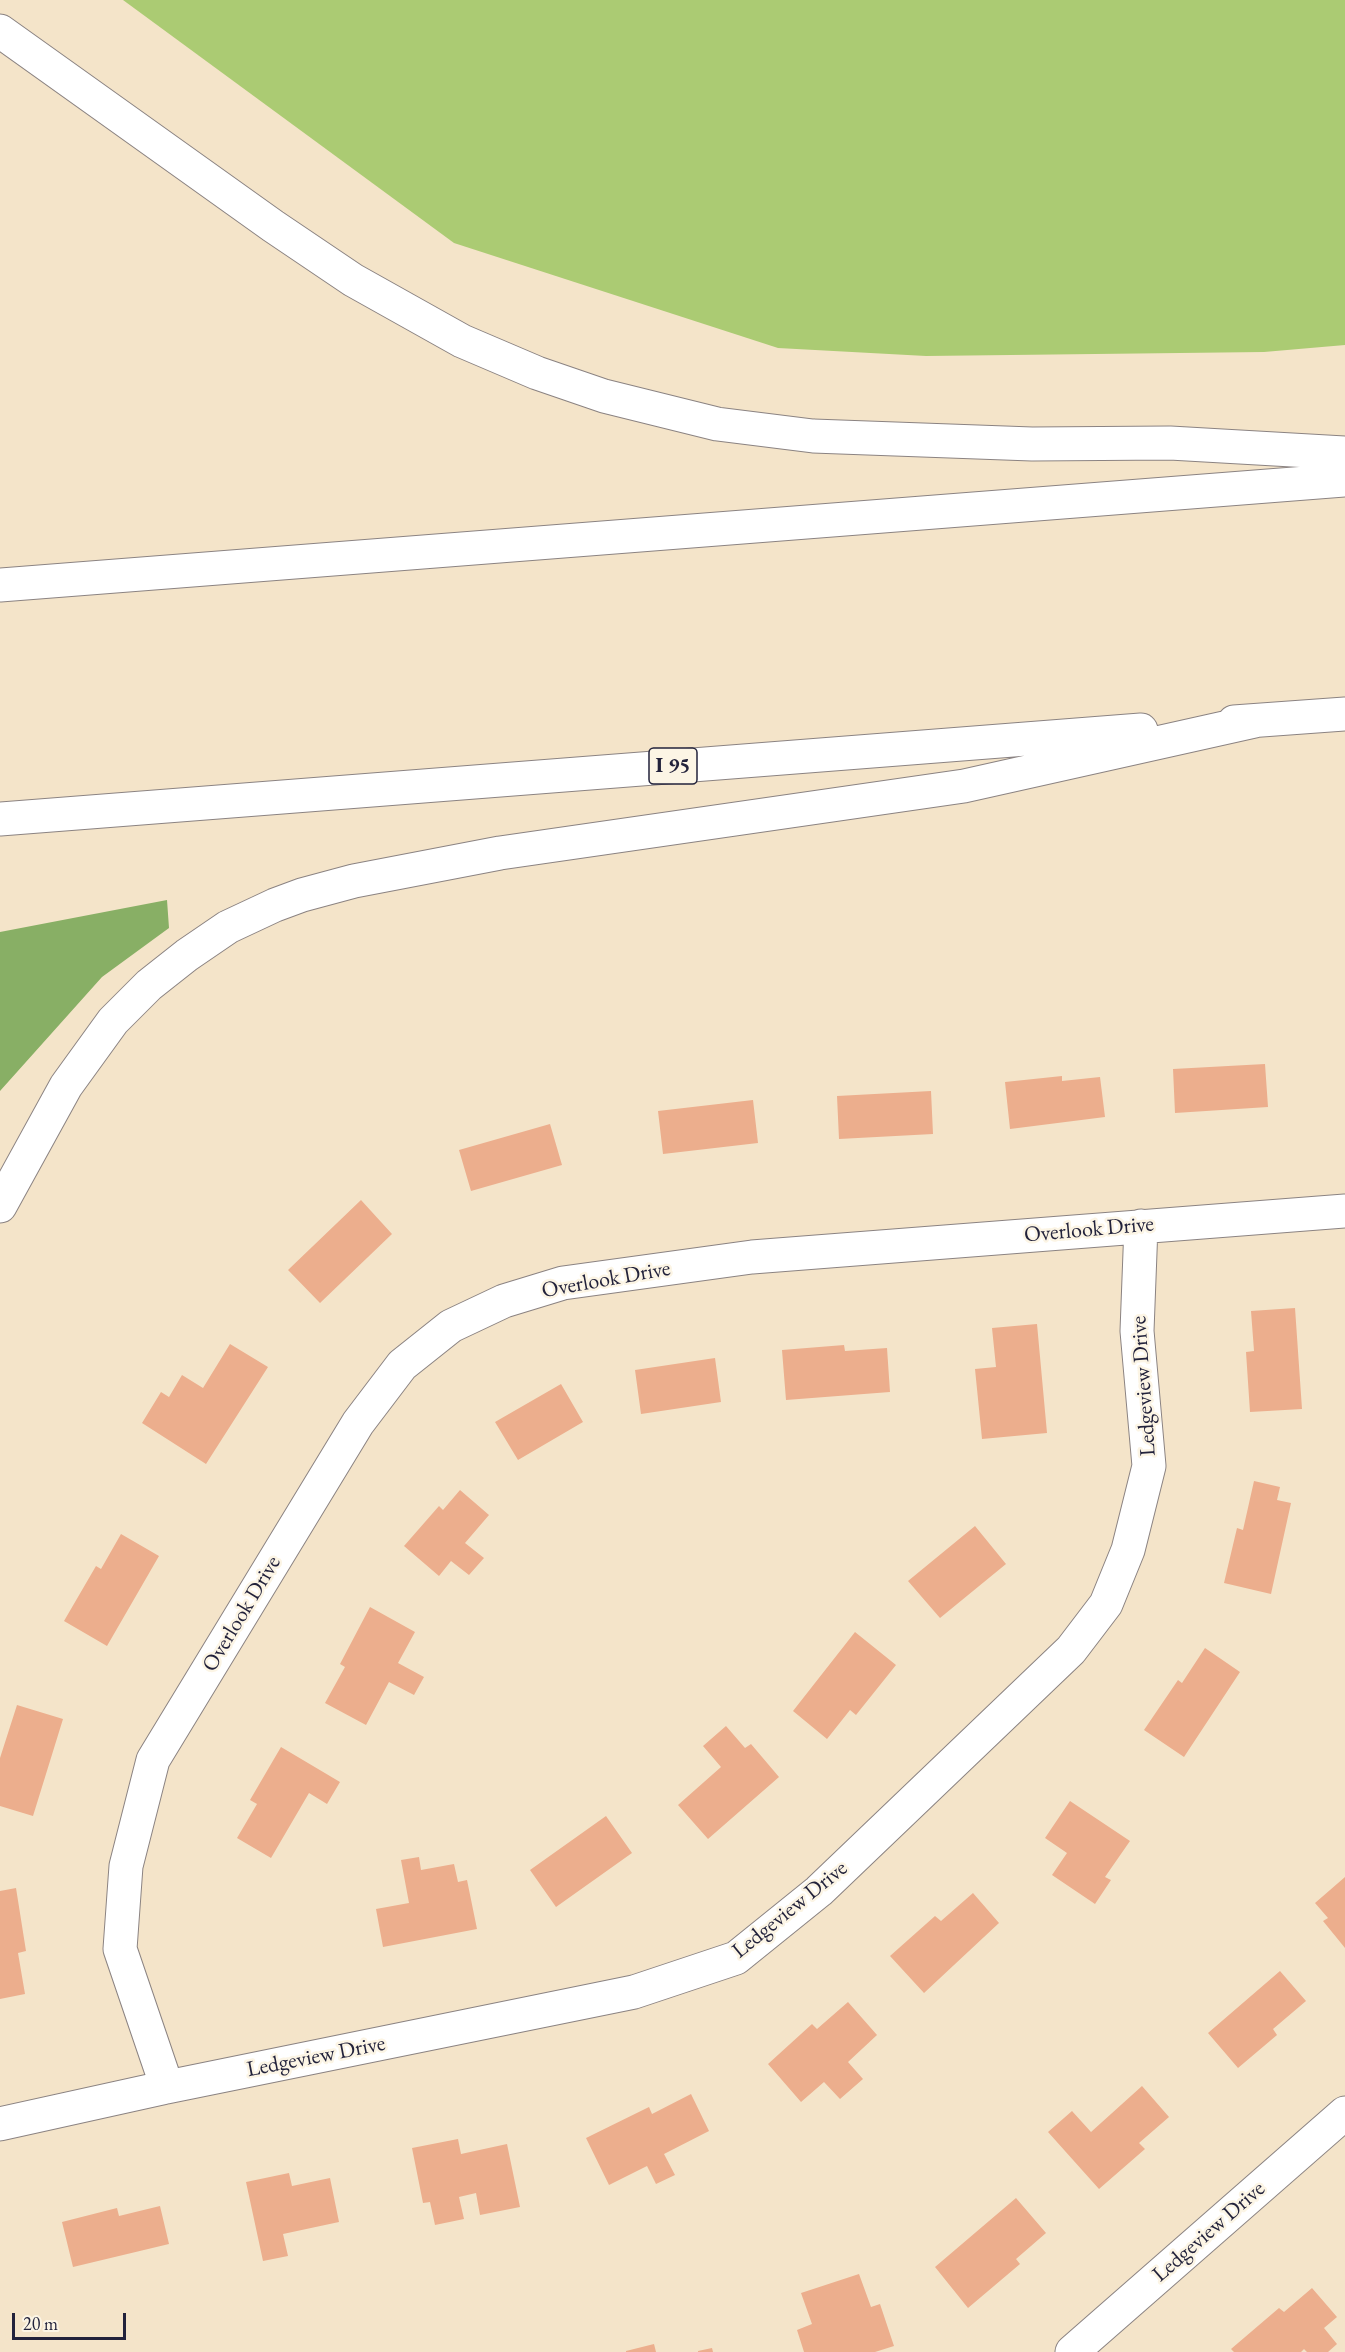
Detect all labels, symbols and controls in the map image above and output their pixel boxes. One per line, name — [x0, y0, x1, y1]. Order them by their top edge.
road number: I 95 — [649, 748, 697, 784]
street label: Overlook Drive — [1023, 1211, 1155, 1249]
street label: Overlook Drive — [540, 1256, 672, 1304]
street label: Ledgeview Drive — [1126, 1315, 1162, 1457]
street label: Overlook Drive — [197, 1551, 287, 1677]
street label: Ledgeview Drive — [727, 1856, 853, 1964]
street label: Ledgeview Drive — [244, 2031, 388, 2083]
street label: Ledgeview Drive — [1147, 2176, 1271, 2288]
scale bar — [15, 2301, 129, 2339]
text: 20 m — [23, 2312, 58, 2335]

